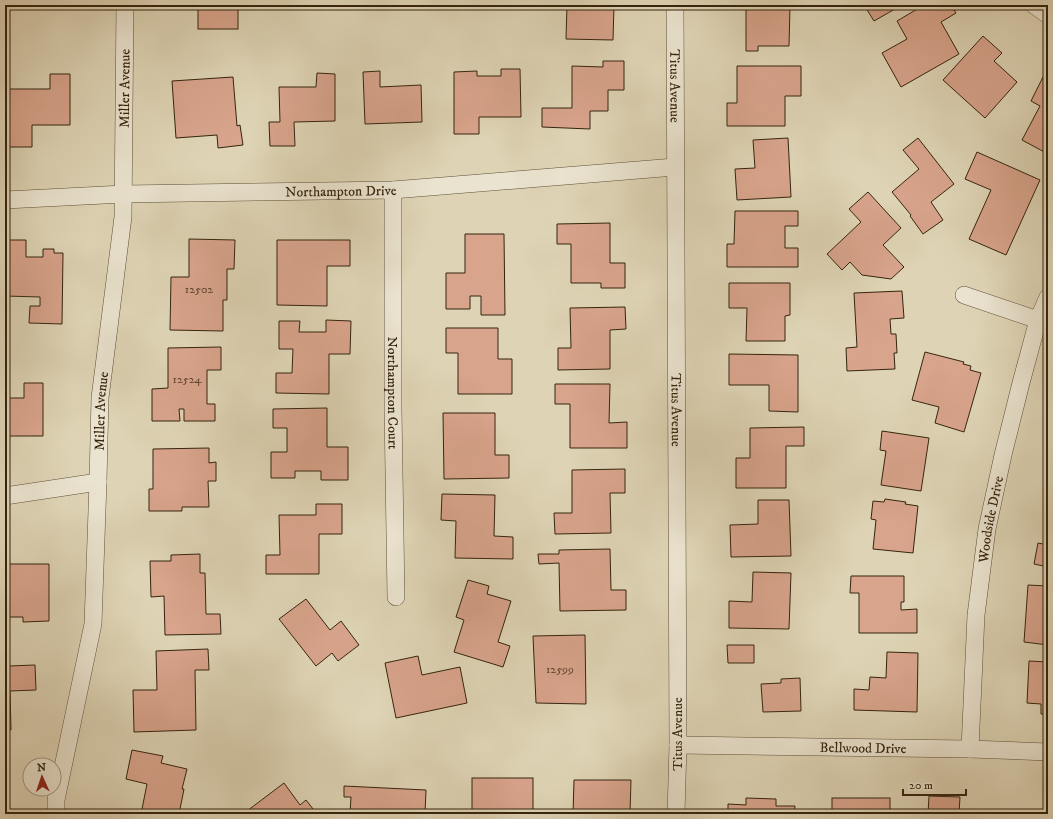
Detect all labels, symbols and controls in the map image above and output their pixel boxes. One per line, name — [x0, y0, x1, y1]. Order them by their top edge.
street label: Miller Avenue — [116, 49, 135, 128]
street label: Titus Avenue — [665, 49, 683, 123]
street label: Northampton Drive — [285, 182, 398, 202]
house number: 12502 — [185, 282, 213, 297]
street label: Northampton Court — [383, 337, 402, 450]
street label: Miller Avenue — [91, 370, 113, 451]
house number: 12524 — [173, 372, 203, 387]
street label: Titus Avenue — [666, 373, 685, 447]
street label: Woodside Drive — [975, 474, 1008, 565]
house number: 12599 — [546, 662, 574, 677]
street label: Titus Avenue — [669, 697, 687, 771]
street label: Bellwood Drive — [819, 739, 907, 758]
north arrow — [22, 757, 62, 797]
text: N — [37, 761, 46, 775]
scale bar — [903, 771, 966, 797]
text: 20 m — [909, 778, 933, 793]

